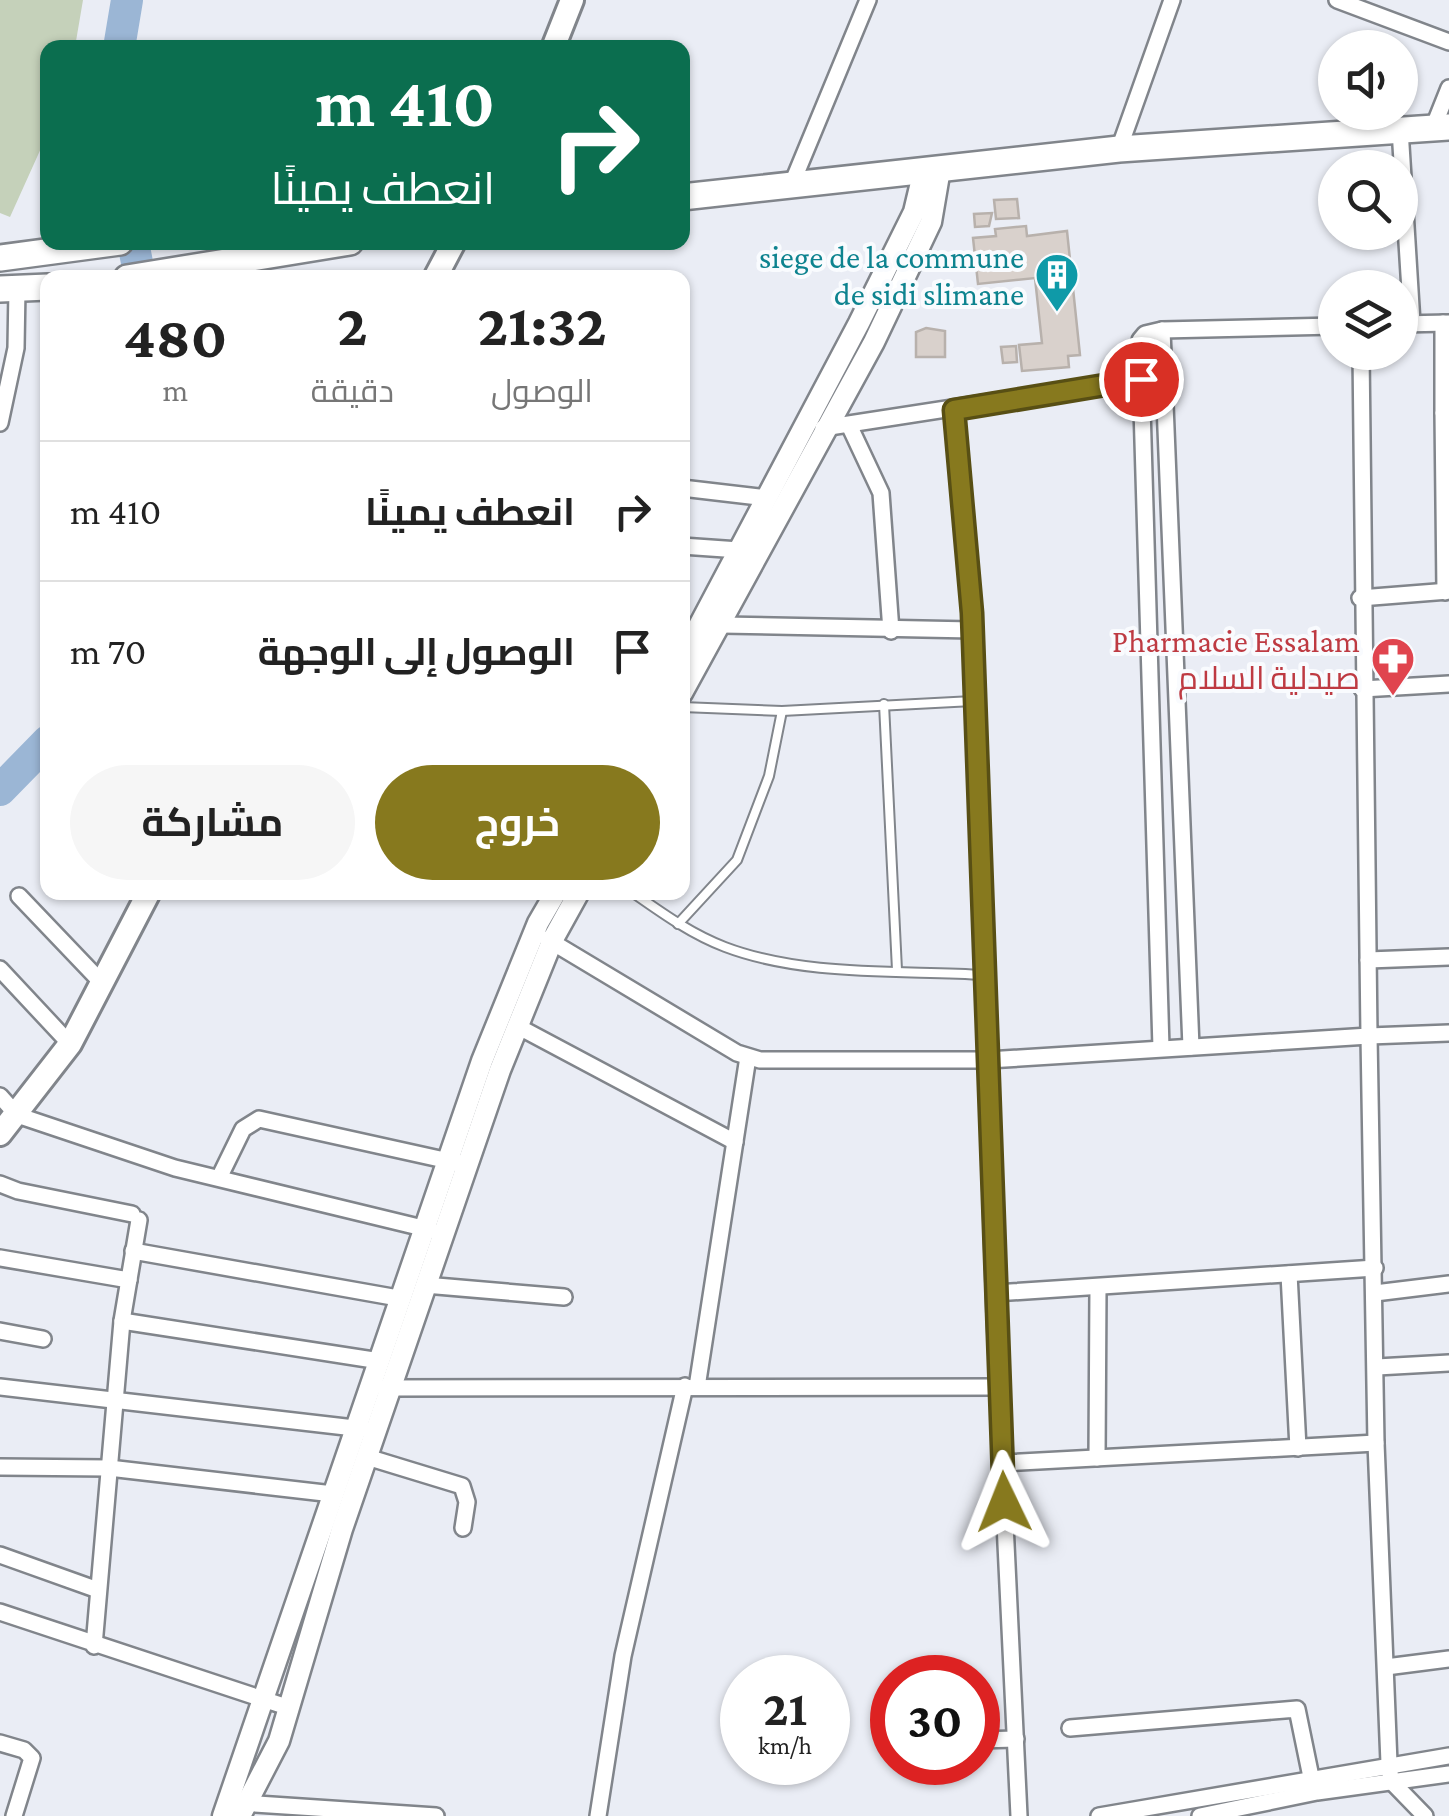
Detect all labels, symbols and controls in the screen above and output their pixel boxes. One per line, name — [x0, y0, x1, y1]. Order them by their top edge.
map controls — [1318, 30, 1418, 370]
button: sound — [1318, 30, 1418, 130]
text: 410 m — [316, 63, 495, 141]
icon: right — [530, 80, 660, 210]
button: search — [1318, 150, 1418, 250]
text: انعطف يمينًا — [271, 164, 495, 214]
place label: siege de la commune de sidi slimane — [759, 239, 1024, 312]
building icon: siege de la commune de sidi slimane — [1034, 252, 1080, 313]
button: layers — [1318, 270, 1418, 370]
text: 2 — [337, 291, 368, 358]
text: 21:32 — [477, 291, 607, 358]
text: 480 — [124, 303, 227, 370]
pin — [1099, 337, 1184, 422]
icon: arrive — [1114, 352, 1169, 407]
text: m — [163, 372, 188, 408]
text: دقيقة — [311, 373, 394, 409]
text: الوصول — [491, 373, 593, 409]
icon: right — [605, 484, 660, 539]
text: 410 m — [70, 490, 161, 532]
text: انعطف يمينًا — [365, 491, 575, 533]
place label: Pharmacie Essalam صيدلية السلام — [1112, 623, 1360, 700]
icon: arrive — [605, 624, 660, 679]
text: 70 m — [70, 630, 146, 672]
text: الوصول إلى الوجهة — [258, 631, 575, 673]
pharmacy icon: Pharmacie Essalam صيدلية السلام — [1370, 636, 1416, 697]
button: مشاركة — [70, 765, 355, 880]
button: خروج — [375, 765, 660, 880]
position arrow — [952, 1450, 1056, 1554]
speed limit sign: 30 — [870, 1655, 1000, 1785]
text: 21 — [763, 1680, 807, 1736]
text: km/h — [758, 1732, 812, 1759]

